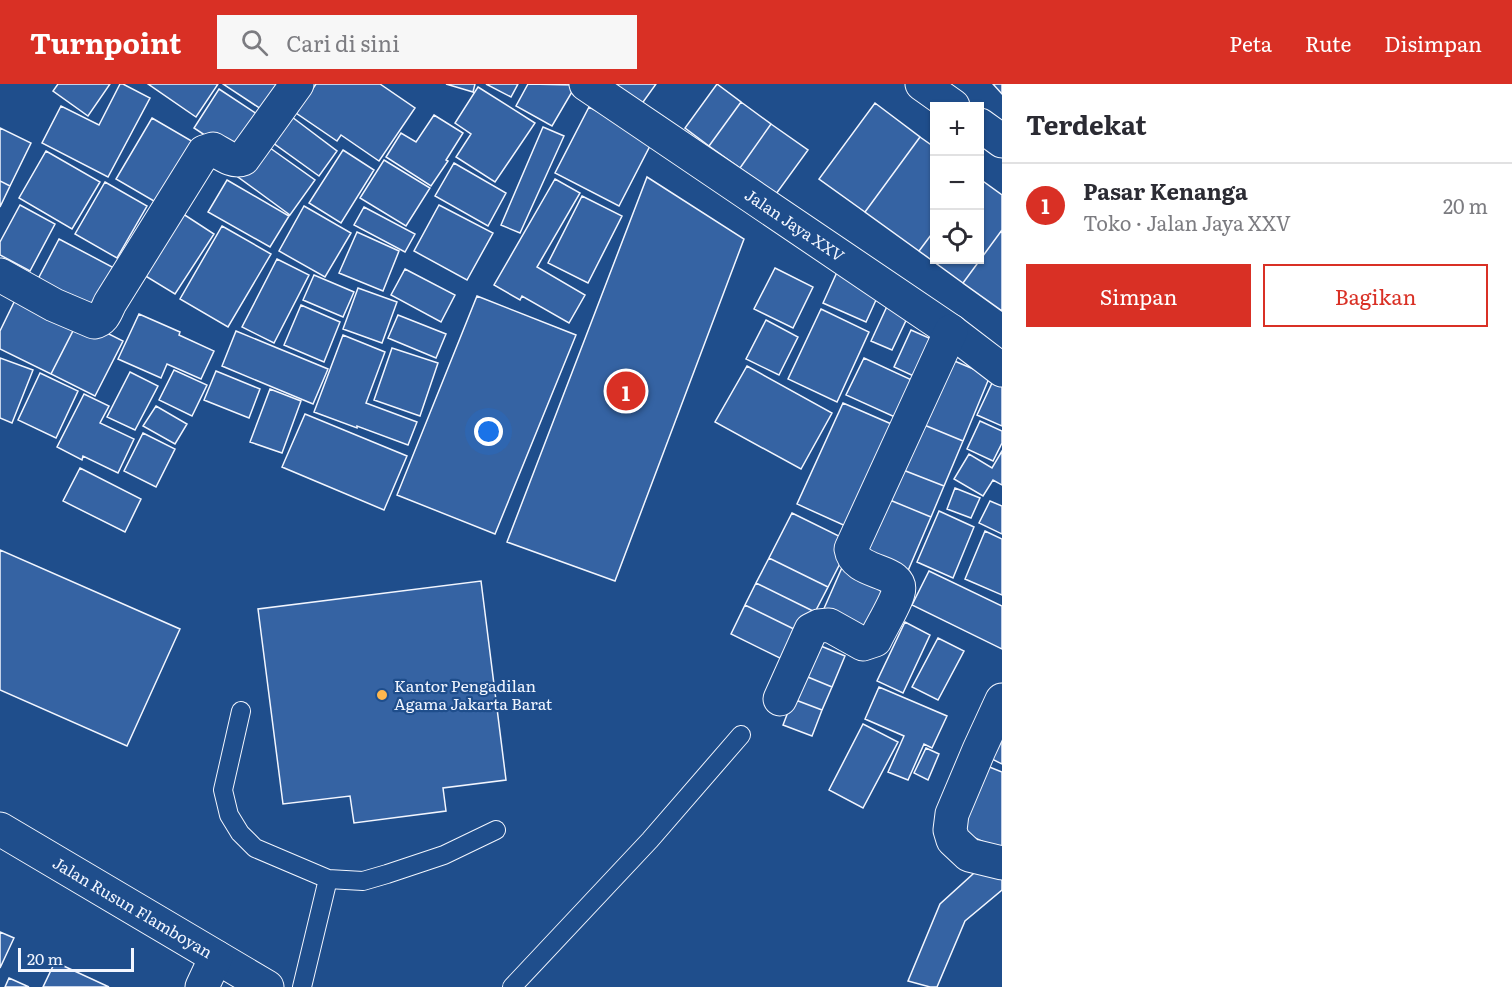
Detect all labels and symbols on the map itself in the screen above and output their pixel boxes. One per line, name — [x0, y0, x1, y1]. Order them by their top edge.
street label: Jalan Jaya XXV — [741, 182, 850, 267]
pin: 1 — [606, 368, 646, 414]
your location — [474, 417, 503, 446]
place label: Kantor Pengadilan Agama Jakarta Barat — [394, 673, 553, 715]
marker: Kantor Pengadilan Agama Jakarta Barat — [375, 688, 389, 702]
street label: Jalan Rusun Flamboyan — [49, 850, 218, 963]
scale bar — [18, 945, 134, 972]

